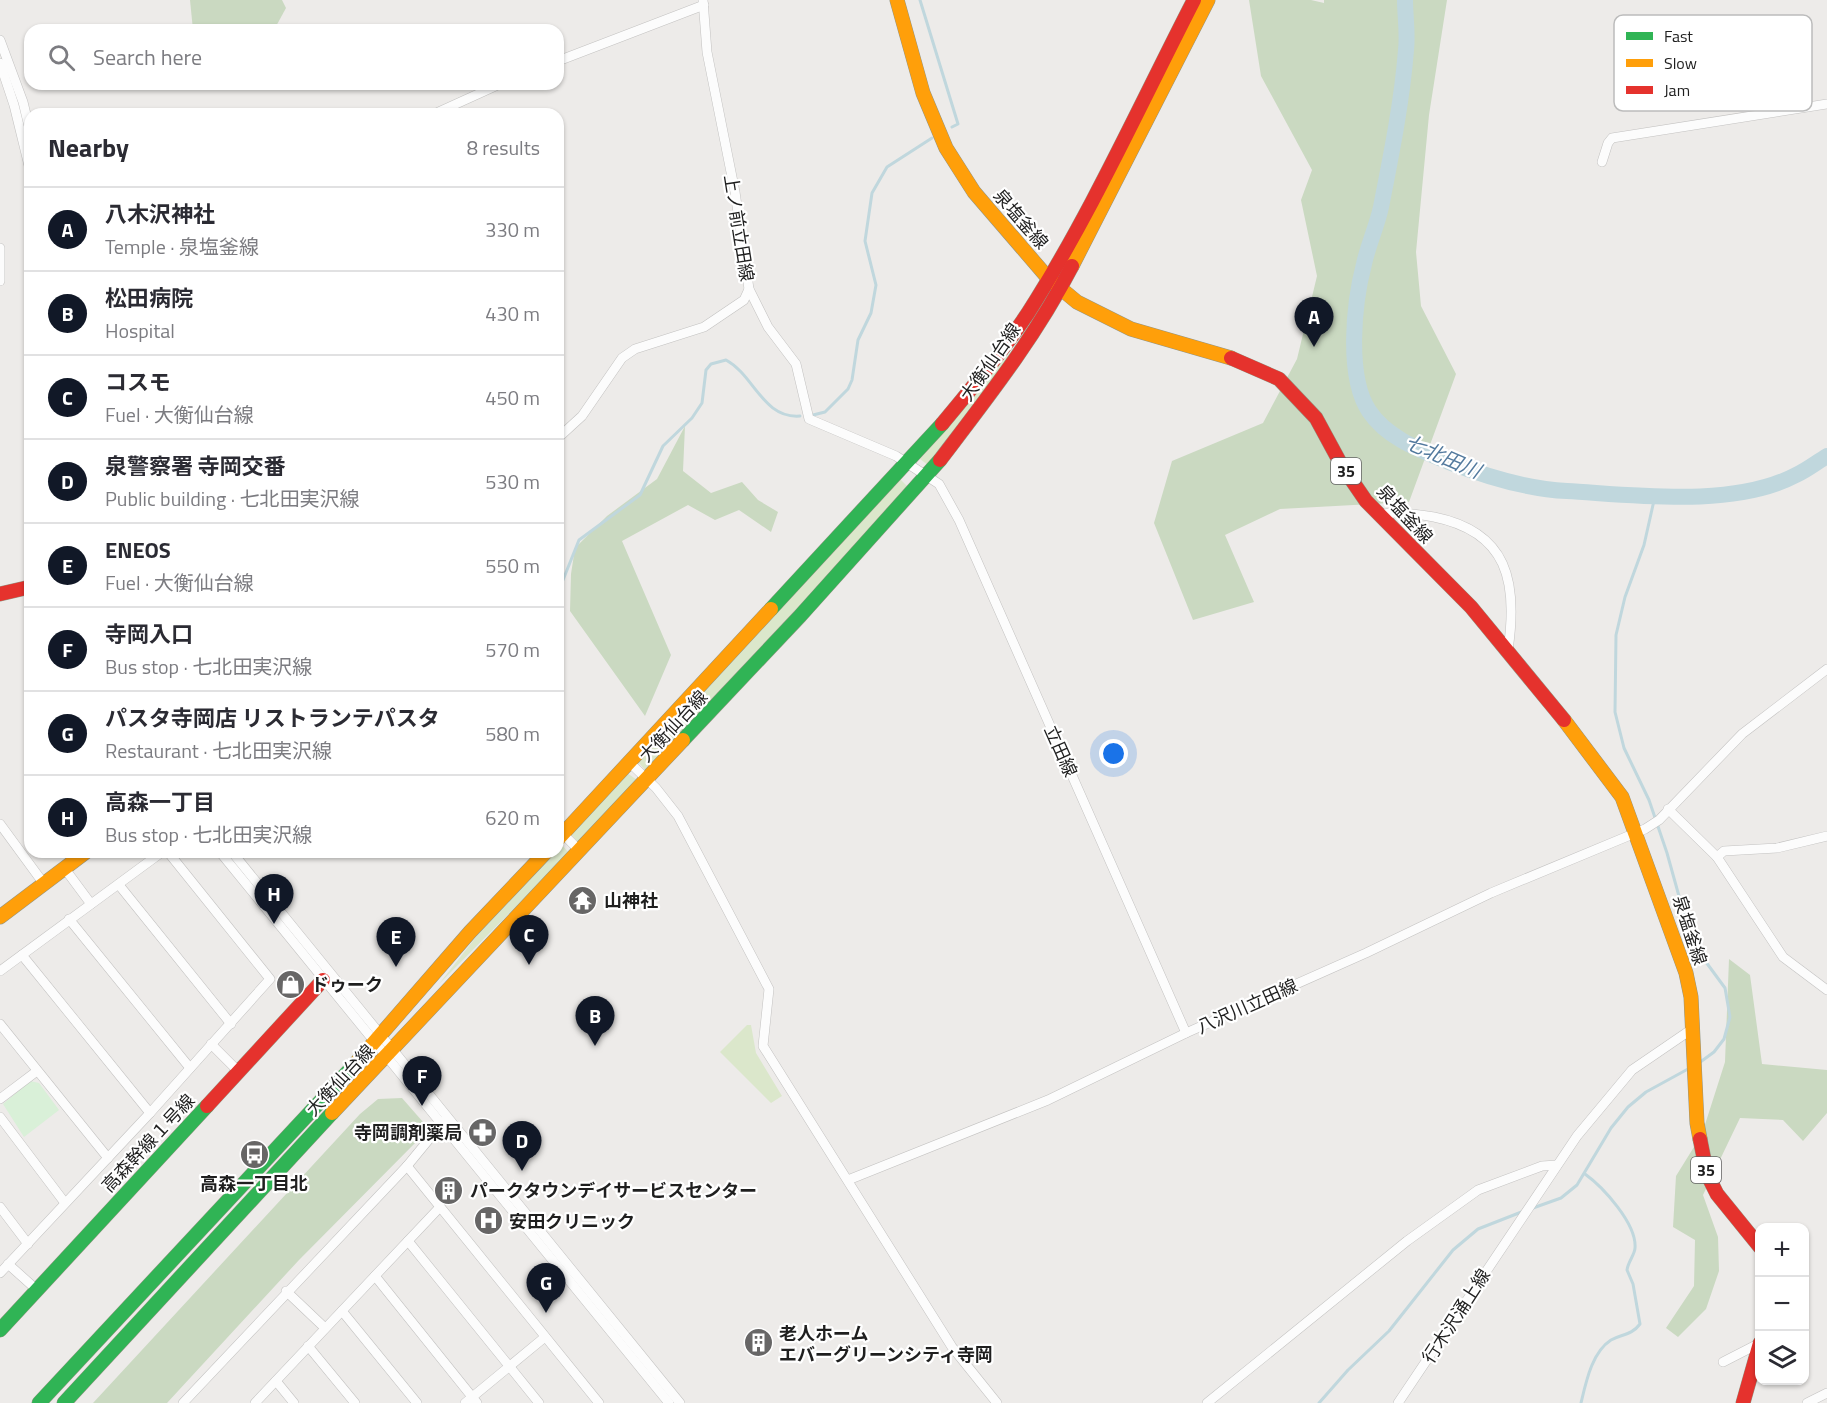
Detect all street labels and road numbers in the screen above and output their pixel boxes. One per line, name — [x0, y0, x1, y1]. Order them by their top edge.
street label: 上ノ前立田線 — [717, 173, 761, 283]
street label: 泉塩釜線 — [987, 183, 1055, 255]
street label: 大衡仙台線 — [953, 317, 1027, 407]
road number: 35 — [1331, 458, 1361, 484]
street label: 泉塩釜線 — [1371, 478, 1439, 550]
street label: 大衡仙台線 — [632, 684, 714, 768]
street label: 立田線 — [1038, 721, 1084, 781]
street label: 泉塩釜線 — [1666, 892, 1714, 968]
street label: 八沢川立田線 — [1192, 972, 1302, 1040]
street label: 大衡仙台線 — [299, 1038, 381, 1122]
street label: 高森幹線１号線 — [95, 1088, 201, 1198]
road number: 35 — [1691, 1157, 1721, 1183]
street label: 行木沢涌上線 — [1415, 1263, 1497, 1369]

